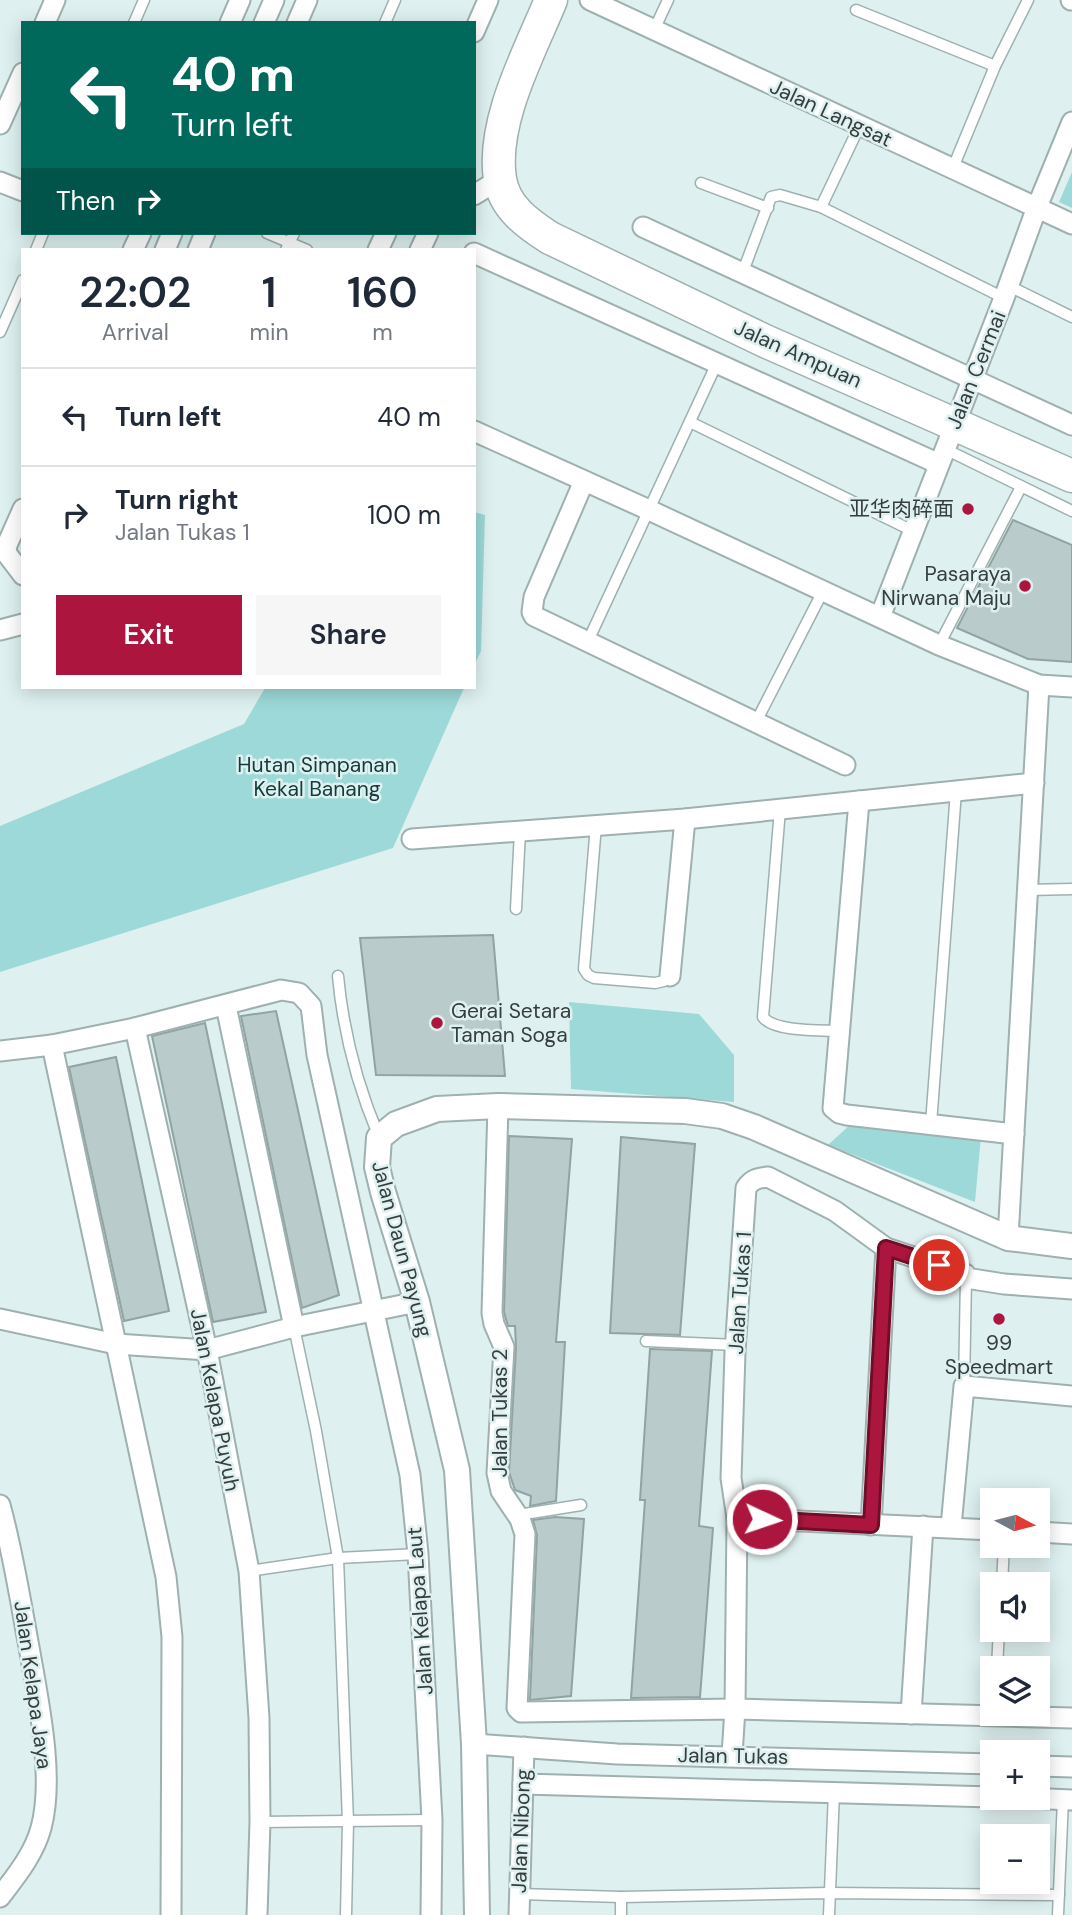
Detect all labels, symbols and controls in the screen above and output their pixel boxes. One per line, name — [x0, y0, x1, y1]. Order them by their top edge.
text: 40 m — [171, 42, 295, 106]
icon: left — [56, 49, 147, 140]
street label: Jalan Langsat — [765, 72, 897, 154]
text: Turn left — [171, 104, 293, 146]
icon: right — [129, 182, 167, 220]
text: Then — [56, 184, 115, 218]
text: 22:02 — [79, 265, 191, 320]
text: 1 — [262, 265, 276, 320]
text: 160 — [347, 265, 418, 320]
street label: Jalan Cermai — [939, 307, 1013, 433]
street label: Jalan Ampuan — [730, 313, 866, 395]
text: Arrival — [102, 317, 169, 347]
text: min — [250, 317, 289, 347]
text: m — [372, 317, 393, 347]
icon: left — [56, 398, 94, 436]
text: Turn left — [115, 400, 222, 434]
text: 40 m — [377, 400, 441, 434]
text: Turn right — [115, 483, 239, 517]
place label: 亚华肉碎面 — [849, 495, 954, 523]
icon: right — [56, 496, 94, 534]
text: 100 m — [367, 498, 441, 532]
marker: 亚华肉碎面 — [960, 501, 976, 517]
text: Jalan Tukas 1 — [115, 517, 250, 547]
place label: Pasaraya Nirwana Maju — [881, 560, 1011, 612]
marker: Pasaraya Nirwana Maju — [1017, 578, 1033, 594]
button: Exit — [56, 595, 242, 675]
button: Share — [256, 595, 441, 675]
park label: Hutan Simpanan Kekal Banang — [237, 751, 397, 803]
place label: Gerai Setara Taman Soga — [451, 997, 571, 1049]
marker: Gerai Setara Taman Soga — [429, 1015, 445, 1031]
street label: Jalan Daun Payung — [365, 1158, 439, 1341]
street label: Jalan Tukas 1 — [722, 1231, 758, 1355]
pin — [909, 1235, 969, 1295]
icon: arrive — [920, 1246, 958, 1284]
street label: Jalan Kelapa Puyuh — [184, 1306, 246, 1494]
marker: 99 Speedmart — [991, 1311, 1007, 1327]
place label: 99 Speedmart — [945, 1329, 1053, 1381]
street label: Jalan Tukas 2 — [486, 1349, 514, 1477]
position arrow — [725, 1482, 799, 1556]
north arrow — [980, 1488, 1050, 1558]
map controls — [980, 1488, 1050, 1894]
street label: Jalan Kelapa Laut — [400, 1526, 440, 1696]
button: sound — [980, 1572, 1050, 1642]
street label: Jalan Kelapa Jaya — [7, 1599, 59, 1771]
button: layers — [980, 1656, 1050, 1726]
button: + — [980, 1740, 1050, 1810]
street label: Jalan Tukas — [677, 1741, 789, 1771]
street label: Jalan Nibong — [505, 1768, 537, 1894]
button: − — [980, 1824, 1050, 1894]

